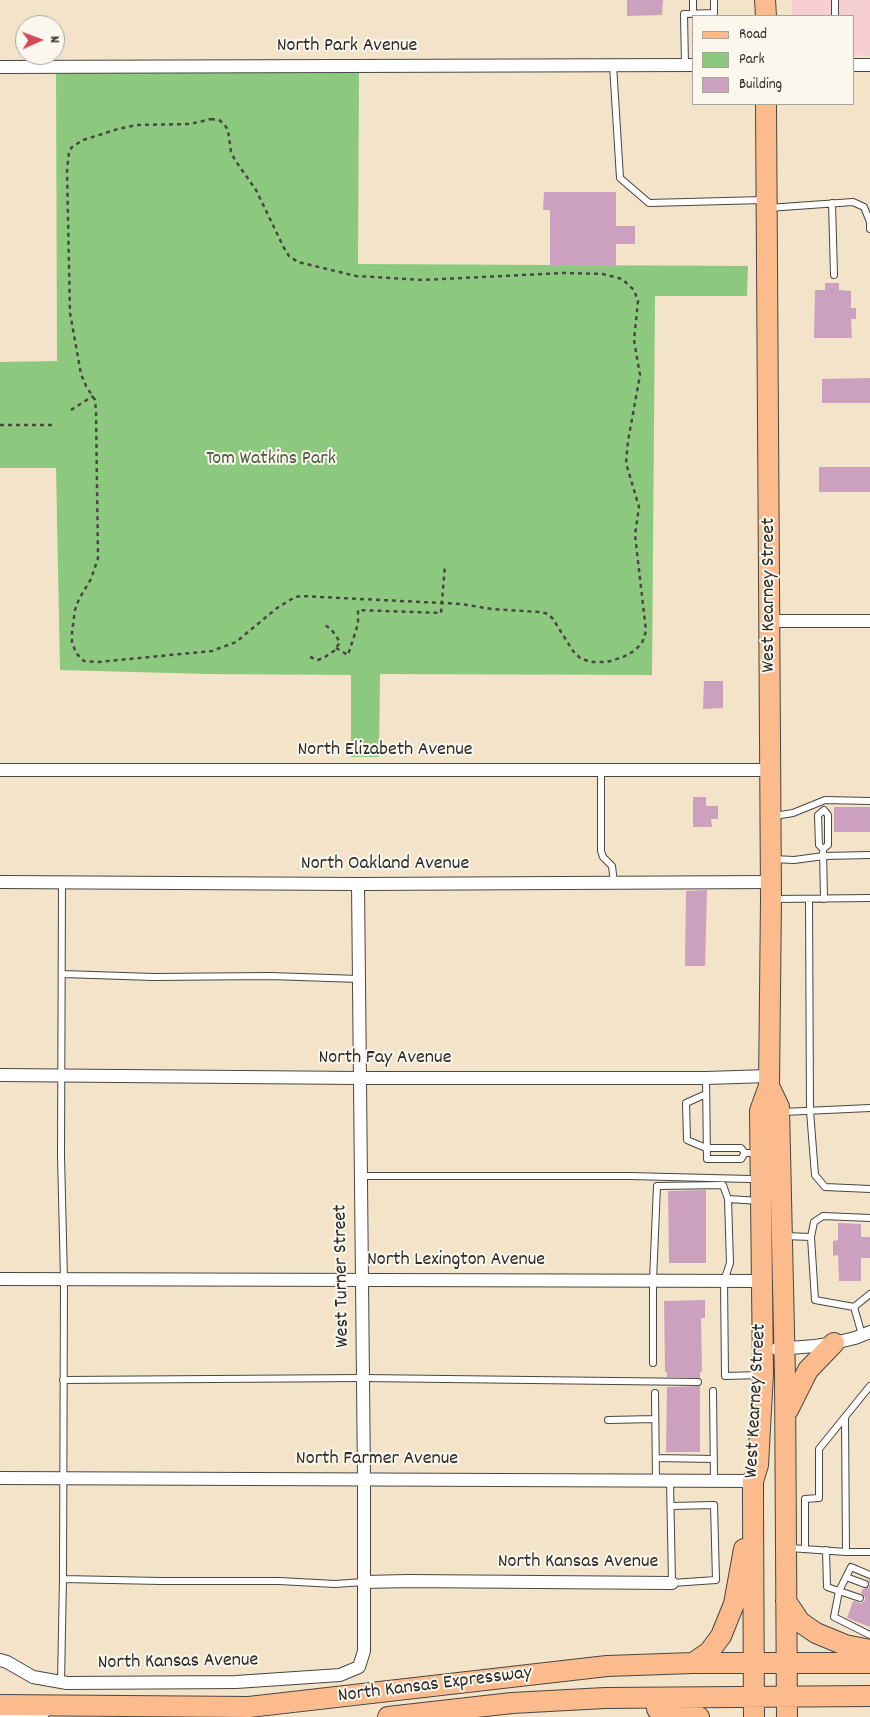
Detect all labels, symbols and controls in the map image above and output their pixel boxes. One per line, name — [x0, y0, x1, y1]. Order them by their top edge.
north arrow — [15, 15, 65, 65]
legend — [692, 15, 855, 105]
text: Road — [739, 24, 767, 46]
street label: North Park Avenue — [277, 35, 417, 59]
text: N — [44, 36, 64, 43]
text: Park — [739, 49, 765, 71]
text: Building — [739, 74, 782, 96]
park label: Tom Watkins Park — [206, 448, 336, 472]
street label: West Kearney Street — [758, 518, 782, 672]
street label: North Elizabeth Avenue — [297, 739, 473, 763]
street label: North Oakland Avenue — [301, 853, 469, 877]
street label: North Fay Avenue — [318, 1047, 452, 1071]
street label: West Turner Street — [330, 1204, 356, 1348]
street label: North Lexington Avenue — [367, 1249, 545, 1273]
street label: West Kearney Street — [741, 1323, 773, 1479]
street label: North Farmer Avenue — [296, 1448, 458, 1472]
street label: North Kansas Avenue — [498, 1551, 658, 1575]
street label: North Kansas Avenue — [97, 1650, 259, 1676]
street label: North Kansas Expressway — [337, 1662, 533, 1710]

